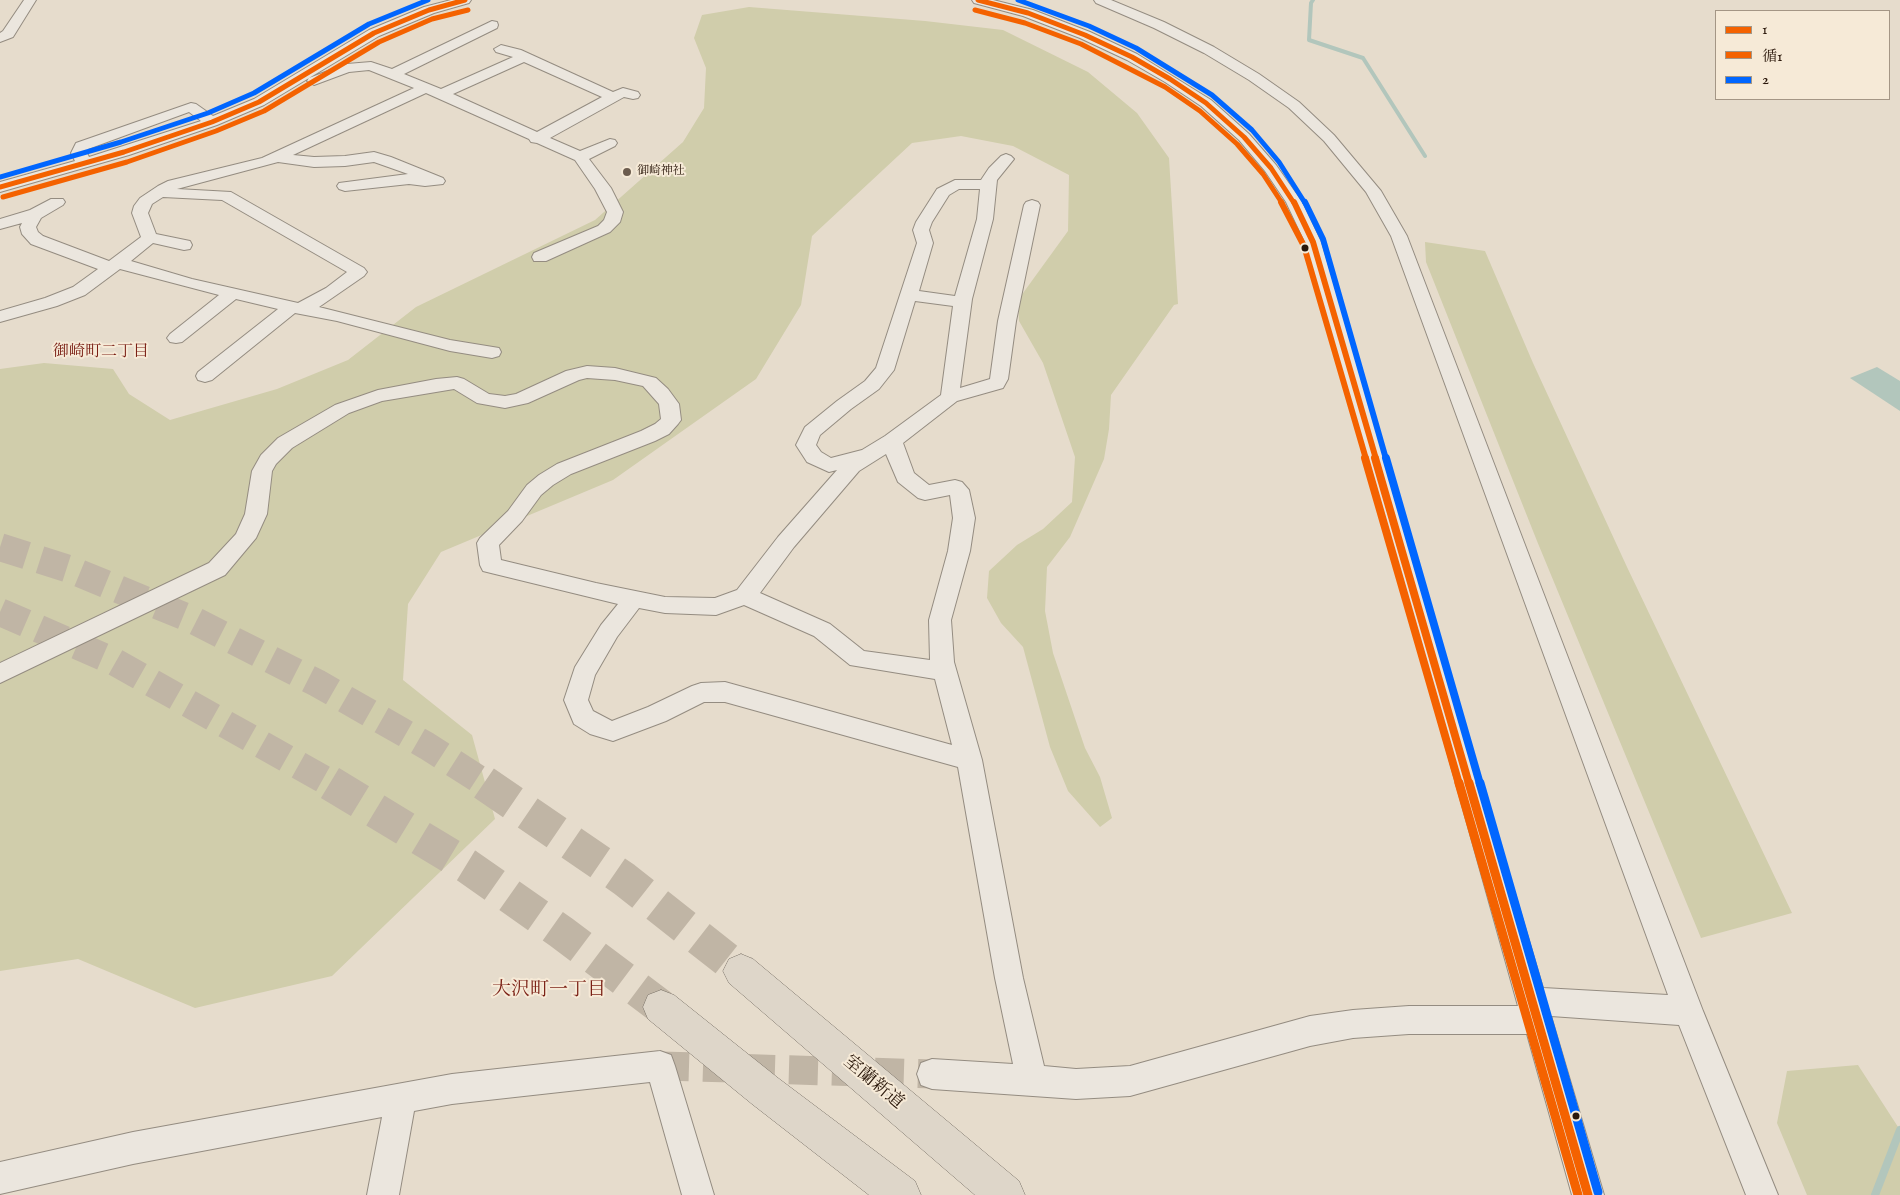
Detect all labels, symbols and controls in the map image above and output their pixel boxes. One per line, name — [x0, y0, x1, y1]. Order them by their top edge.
legend — [1715, 10, 1890, 100]
text: 1 — [1762, 20, 1768, 39]
text: 循1 — [1762, 47, 1783, 66]
text: 2 — [1762, 70, 1769, 89]
place label: 御崎神社 — [637, 165, 685, 179]
marker: 御崎神社 — [621, 166, 633, 178]
unlabelled marker — [1300, 243, 1310, 253]
district label: 御崎町二丁目 — [53, 343, 149, 363]
district label: 大沢町一丁目 — [492, 980, 606, 1002]
street label: 室蘭新道 — [838, 1052, 908, 1114]
unlabelled marker — [1571, 1111, 1581, 1121]

